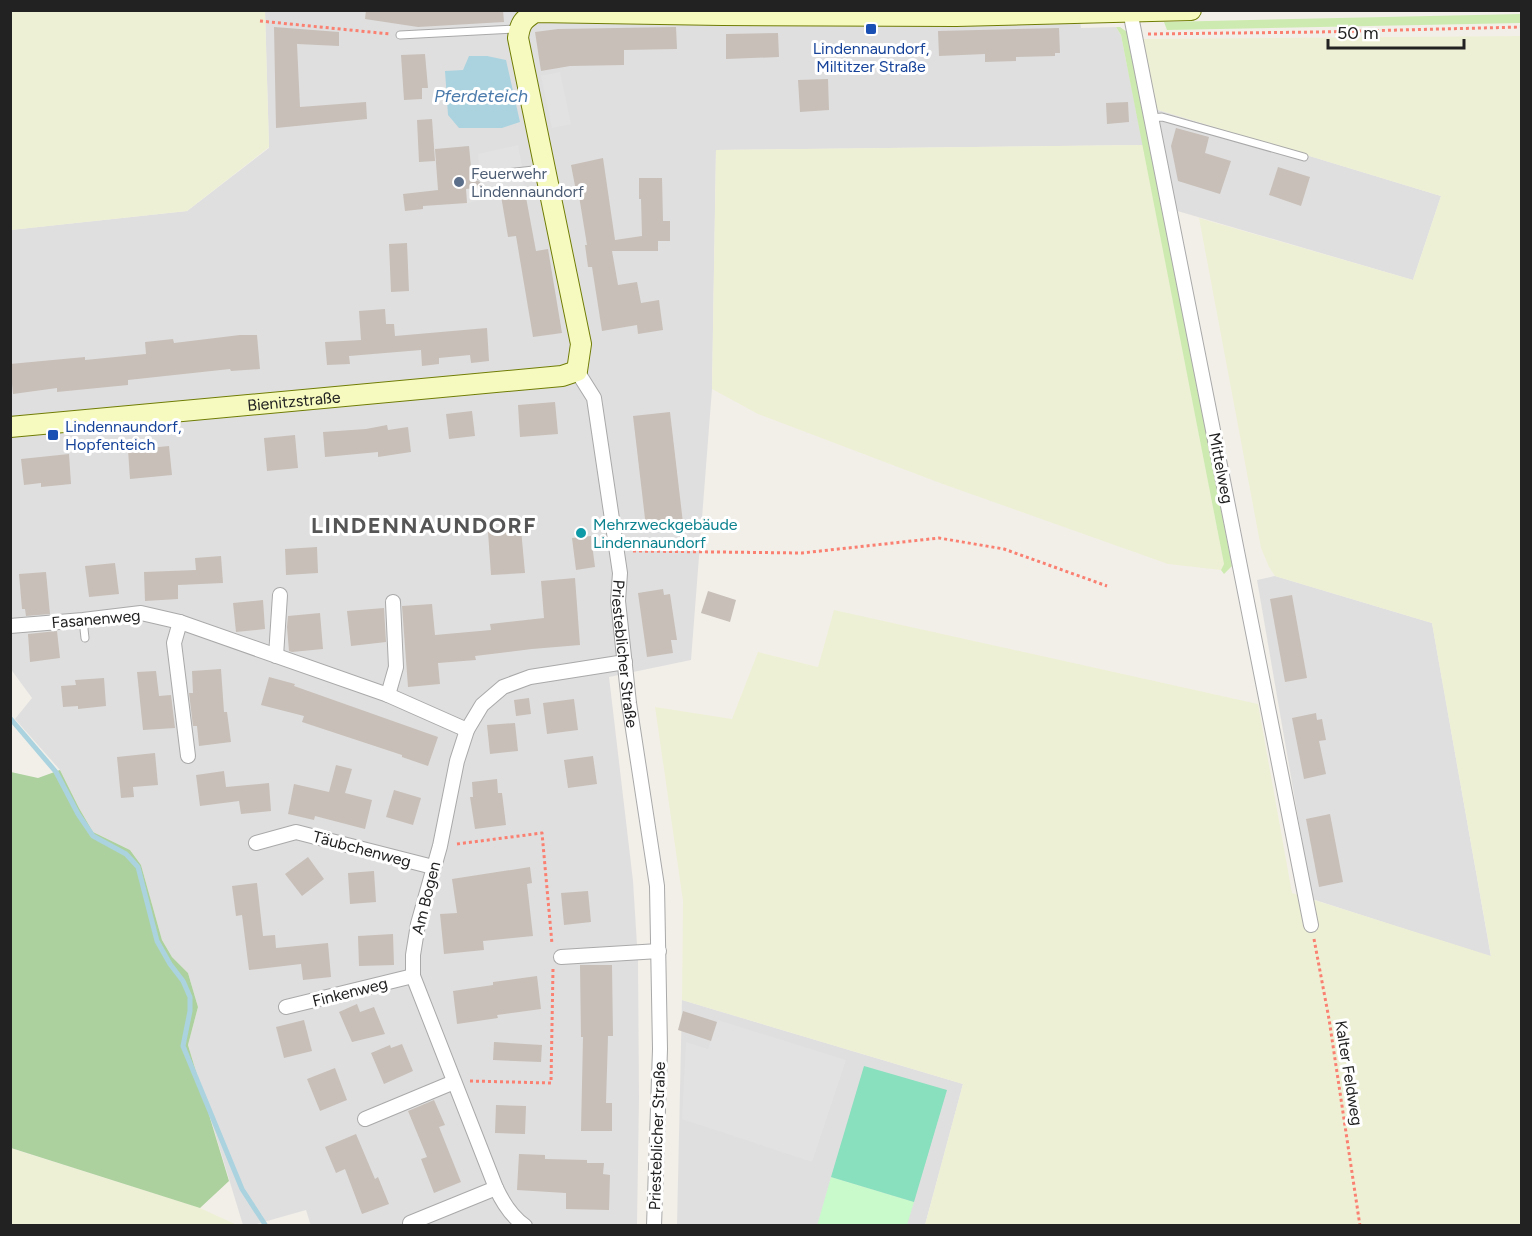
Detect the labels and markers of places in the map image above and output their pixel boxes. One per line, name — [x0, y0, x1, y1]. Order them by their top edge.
marker: Lindennaundorf, Miltitzer Straße — [864, 22, 878, 36]
place label: Lindennaundorf, Miltitzer Straße — [813, 39, 929, 76]
place label: Feuerwehr Lindennaundorf — [471, 164, 584, 201]
marker: Feuerwehr Lindennaundorf — [452, 175, 466, 189]
place label: Lindennaundorf, Hopfenteich — [65, 417, 182, 454]
marker: Lindennaundorf, Hopfenteich — [46, 428, 60, 442]
place label: Mehrzweckgebäude Lindennaundorf — [593, 515, 738, 552]
marker: Mehrzweckgebäude Lindennaundorf — [574, 526, 588, 540]

